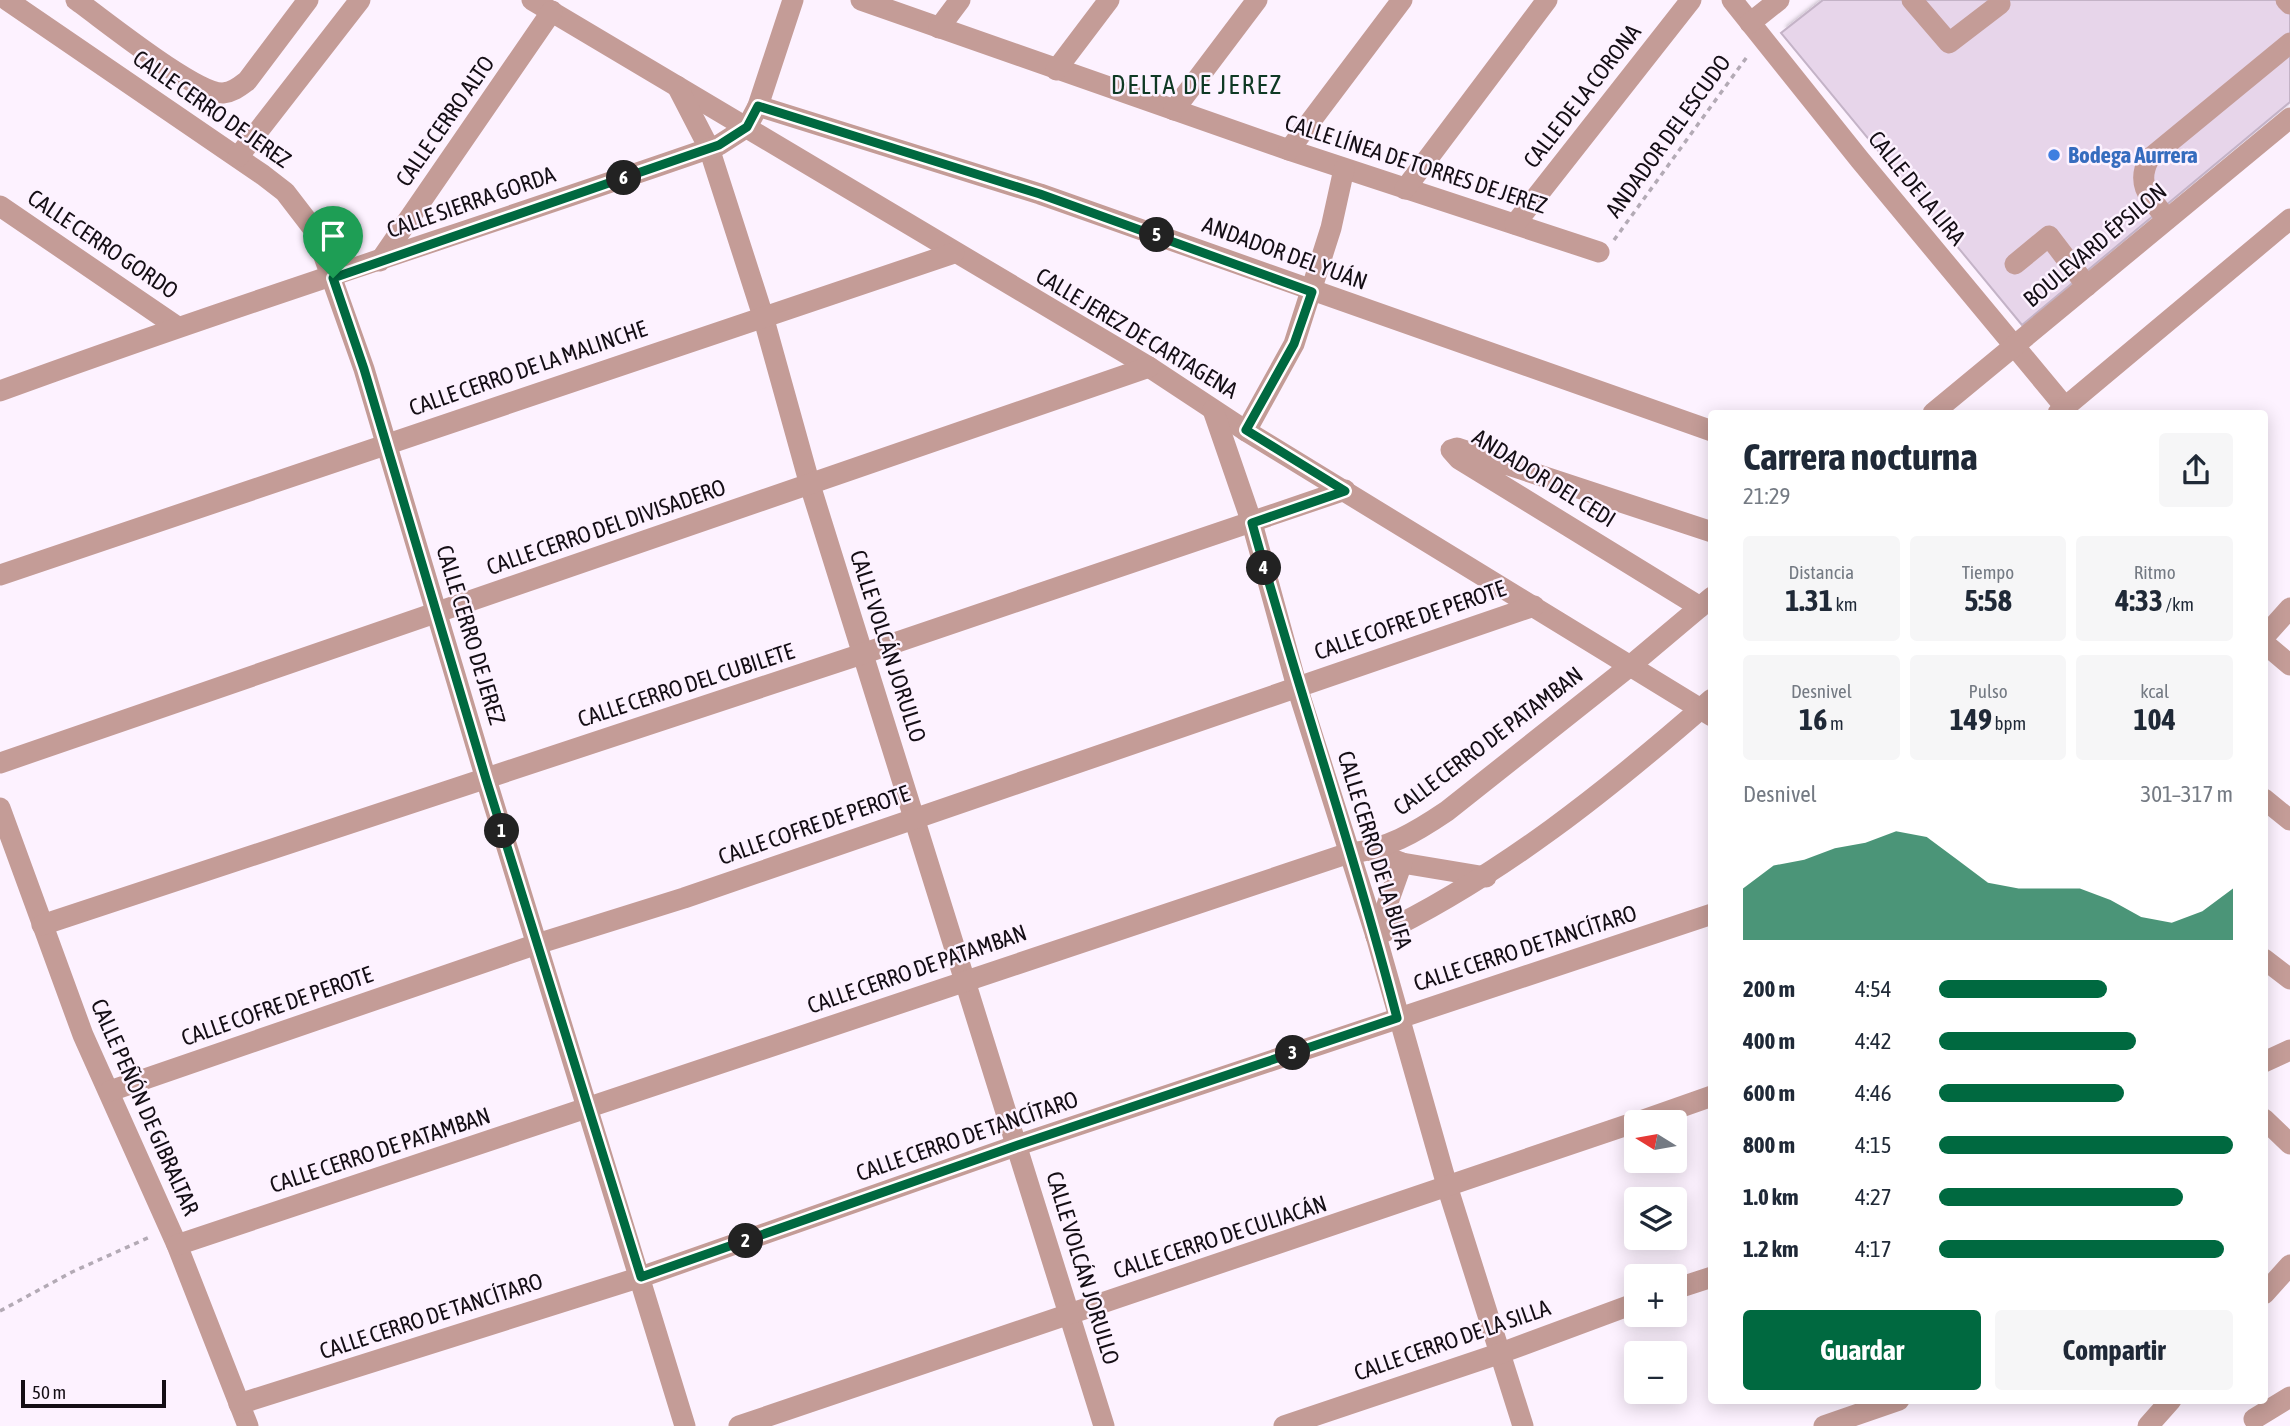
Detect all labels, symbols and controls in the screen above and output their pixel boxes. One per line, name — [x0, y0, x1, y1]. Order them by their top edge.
street label: CALLE DE LA CORONA — [1518, 19, 1646, 173]
street label: CALLE CERRO DE JEREZ — [128, 45, 296, 173]
street label: ANDADOR DEL ESCUDO — [1600, 50, 1736, 222]
street label: CALLE CERRO ALTO — [390, 51, 500, 191]
district label: DELTA DE JEREZ — [1111, 70, 1283, 100]
street label: CALLE LÍNEA DE TORRES DE JEREZ — [1282, 109, 1550, 219]
street label: CALLE DE LA LIRA — [1863, 126, 1971, 251]
place label: Bodega Aurrera — [2068, 142, 2198, 168]
marker: Bodega Aurrera — [2046, 147, 2062, 163]
pin: 6 — [606, 160, 642, 196]
street label: CALLE SIERRA GORDA — [383, 161, 559, 243]
text: 6 — [619, 166, 628, 188]
street label: BOULEVARD ÉPSILON — [2018, 178, 2172, 312]
street label: CALLE CERRO GORDO — [23, 184, 183, 304]
pin — [303, 206, 363, 278]
street label: ANDADOR DEL YUÁN — [1199, 211, 1371, 295]
icon: arrive — [314, 217, 352, 255]
pin: 5 — [1140, 218, 1174, 252]
text: 5 — [1152, 223, 1161, 245]
street label: CALLE JEREZ DE CARTAGENA — [1031, 262, 1243, 404]
street label: CALLE CERRO DE LA MALINCHE — [406, 315, 650, 421]
street label: ANDADOR DEL CEDI — [1468, 424, 1620, 532]
button: share — [2159, 433, 2233, 507]
text: Carrera nocturna — [1743, 435, 1978, 478]
street label: CALLE CERRO DEL DIVISADERO — [483, 474, 729, 580]
text: 21:29 — [1743, 483, 1790, 509]
street label: CALLE CERRO DE JEREZ — [431, 542, 511, 728]
street label: CALLE VOLCÁN JORULLO — [845, 547, 931, 745]
pin: 4 — [1246, 550, 1282, 586]
text: 4 — [1259, 556, 1268, 578]
text: Distancia — [1789, 561, 1854, 583]
text: Tiempo — [1962, 561, 2014, 583]
text: Ritmo — [2134, 561, 2176, 583]
street label: CALLE COFRE DE PEROTE — [1311, 575, 1509, 665]
text: 1.31 — [1785, 583, 1833, 617]
text: 5:58 — [1964, 583, 2012, 617]
text: 4:33 — [2115, 583, 2163, 617]
text: km — [1833, 593, 1857, 615]
text: /km — [2163, 593, 2194, 615]
street label: CALLE CERRO DEL CUBILETE — [575, 638, 798, 732]
street label: CALLE CERRO DE PATAMBAN — [1388, 661, 1588, 821]
text: Desnivel — [1791, 680, 1852, 702]
text: Pulso — [1968, 680, 2008, 702]
text: kcal — [2140, 680, 2169, 702]
text: 16 — [1799, 702, 1827, 736]
text: 149 — [1950, 702, 1992, 736]
text: 104 — [2134, 702, 2176, 736]
text: m — [1827, 712, 1844, 734]
text: bpm — [1992, 712, 2026, 734]
street label: CALLE CERRO DE LA BUFA — [1333, 748, 1418, 953]
street label: CALLE COFRE DE PEROTE — [715, 780, 913, 870]
text: Desnivel — [1743, 781, 1817, 807]
text: 301–317 m — [2140, 781, 2233, 807]
pin: 1 — [484, 814, 520, 848]
text: 1 — [497, 819, 506, 841]
street label: CALLE CERRO DE TANCÍTARO — [1410, 900, 1640, 996]
street label: CALLE CERRO DE PATAMBAN — [804, 919, 1030, 1019]
street label: CALLE COFRE DE PEROTE — [178, 961, 376, 1051]
text: 200 m — [1743, 976, 1795, 1002]
text: 4:54 — [1855, 976, 1892, 1002]
street label: CALLE PEÑÓN DE GIBRALTAR — [86, 995, 205, 1219]
text: 400 m — [1743, 1028, 1795, 1054]
text: 4:42 — [1855, 1028, 1892, 1054]
pin: 3 — [1276, 1036, 1310, 1070]
text: 3 — [1288, 1041, 1297, 1063]
text: 600 m — [1743, 1080, 1795, 1106]
text: 4:46 — [1855, 1080, 1892, 1106]
street label: CALLE CERRO DE TANCÍTARO — [853, 1086, 1081, 1186]
street label: CALLE CERRO DE PATAMBAN — [267, 1102, 493, 1198]
north arrow — [1624, 1110, 1687, 1172]
map controls — [1624, 1110, 1687, 1404]
text: 800 m — [1743, 1132, 1795, 1158]
text: 4:15 — [1855, 1132, 1892, 1158]
street label: CALLE VOLCÁN JORULLO — [1041, 1168, 1125, 1368]
text: 1.0 km — [1743, 1184, 1799, 1210]
text: 4:27 — [1855, 1184, 1892, 1210]
button: layers — [1624, 1187, 1687, 1250]
street label: CALLE CERRO DE CULIACÁN — [1110, 1190, 1330, 1284]
pin: 2 — [728, 1224, 764, 1258]
text: 2 — [741, 1229, 750, 1251]
text: 1.2 km — [1743, 1236, 1799, 1262]
text: 4:17 — [1855, 1236, 1892, 1262]
button: + — [1624, 1264, 1687, 1327]
street label: CALLE CERRO DE TANCÍTARO — [316, 1268, 546, 1364]
street label: CALLE CERRO DE LA SILLA — [1351, 1294, 1554, 1386]
button: Guardar — [1743, 1310, 1981, 1390]
button: Compartir — [1995, 1310, 2233, 1390]
button: − — [1624, 1341, 1687, 1404]
scale bar — [21, 1377, 166, 1409]
text: 50 m — [32, 1381, 66, 1403]

